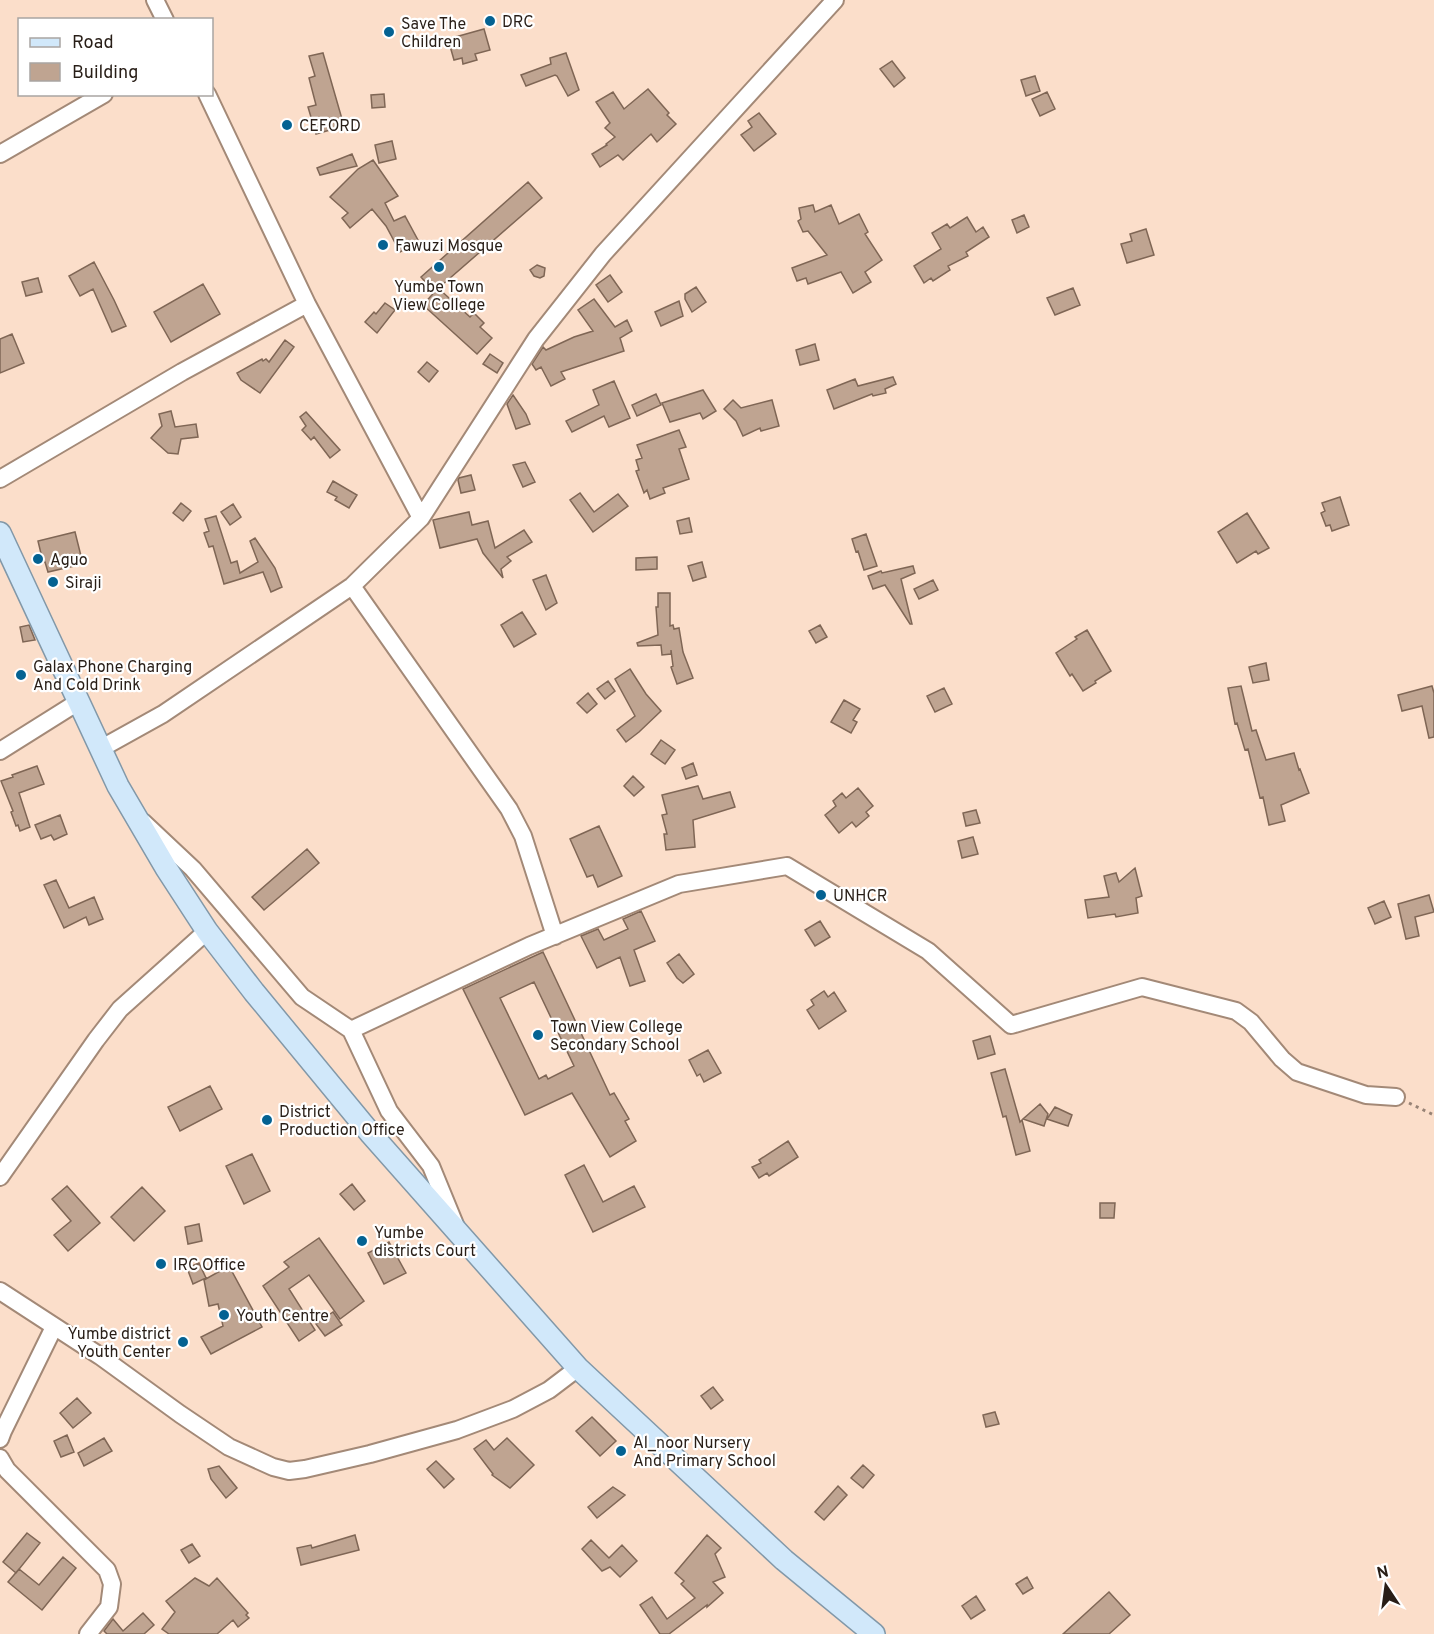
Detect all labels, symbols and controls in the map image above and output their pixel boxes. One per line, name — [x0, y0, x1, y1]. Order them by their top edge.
place label: DRC — [502, 13, 534, 33]
marker: DRC — [483, 14, 497, 28]
place label: Save The Children — [401, 15, 466, 53]
legend — [18, 18, 213, 96]
marker: Save The Children — [382, 25, 396, 39]
text: Road — [72, 32, 114, 55]
text: Building — [72, 62, 138, 85]
place label: CEFORD — [299, 117, 361, 137]
marker: CEFORD — [280, 118, 294, 132]
place label: Fawuzi Mosque — [395, 237, 503, 257]
marker: Fawuzi Mosque — [376, 238, 390, 252]
marker: Yumbe Town View College — [432, 260, 446, 274]
place label: Yumbe Town View College — [393, 278, 485, 316]
place label: Aguo — [50, 551, 88, 571]
marker: Aguo — [31, 552, 45, 566]
place label: Siraji — [65, 574, 102, 594]
marker: Siraji — [46, 575, 60, 589]
place label: Galax Phone Charging And Cold Drink — [33, 658, 192, 696]
marker: Galax Phone Charging And Cold Drink — [14, 668, 28, 682]
place label: UNHCR — [833, 887, 887, 907]
marker: UNHCR — [814, 888, 828, 902]
place label: Town View College Secondary School — [550, 1018, 683, 1056]
marker: Town View College Secondary School — [531, 1028, 545, 1042]
place label: District Production Office — [279, 1103, 405, 1141]
marker: District Production Office — [260, 1113, 274, 1127]
place label: Yumbe districts Court — [374, 1224, 476, 1262]
marker: Yumbe districts Court — [355, 1234, 369, 1248]
place label: IRC Office — [173, 1256, 245, 1276]
marker: IRC Office — [154, 1257, 168, 1271]
place label: Youth Centre — [236, 1307, 329, 1327]
marker: Youth Centre — [217, 1308, 231, 1322]
place label: Yumbe district Youth Center — [68, 1325, 171, 1363]
marker: Yumbe district Youth Center — [176, 1335, 190, 1349]
place label: Al_noor Nursery And Primary School — [633, 1434, 776, 1472]
marker: Al_noor Nursery And Primary School — [614, 1444, 628, 1458]
north arrow — [1356, 1556, 1416, 1616]
text: N — [1375, 1562, 1391, 1584]

